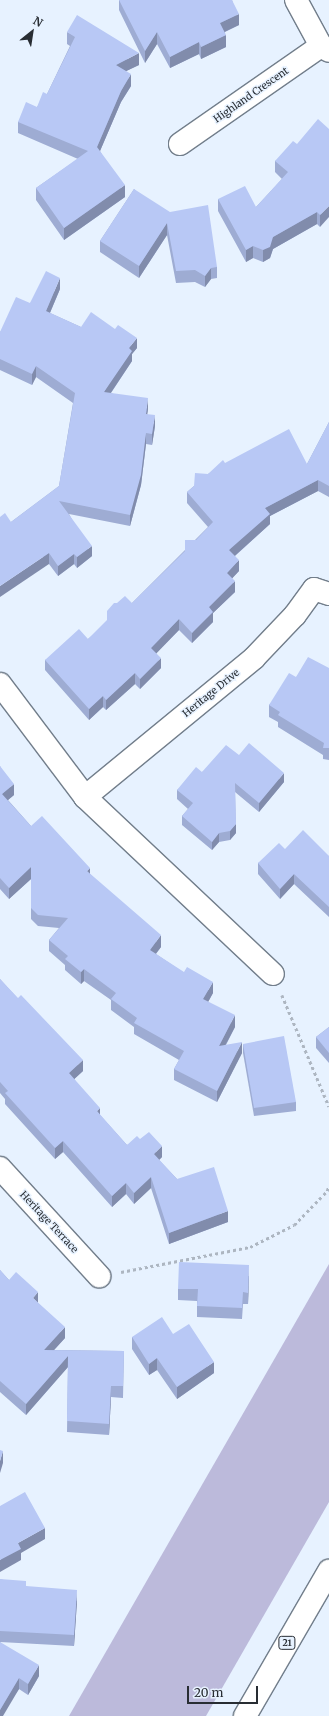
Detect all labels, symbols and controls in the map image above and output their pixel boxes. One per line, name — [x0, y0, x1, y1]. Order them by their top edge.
north arrow — [12, 12, 52, 52]
text: N — [31, 13, 45, 30]
street label: Highland Crescent — [211, 65, 291, 125]
street label: Heritage Drive — [180, 666, 242, 720]
street label: Heritage Terrace — [17, 1189, 81, 1255]
road number: 21 — [278, 1636, 296, 1650]
scale bar — [189, 1678, 260, 1704]
text: 20 m — [194, 1685, 223, 1700]

